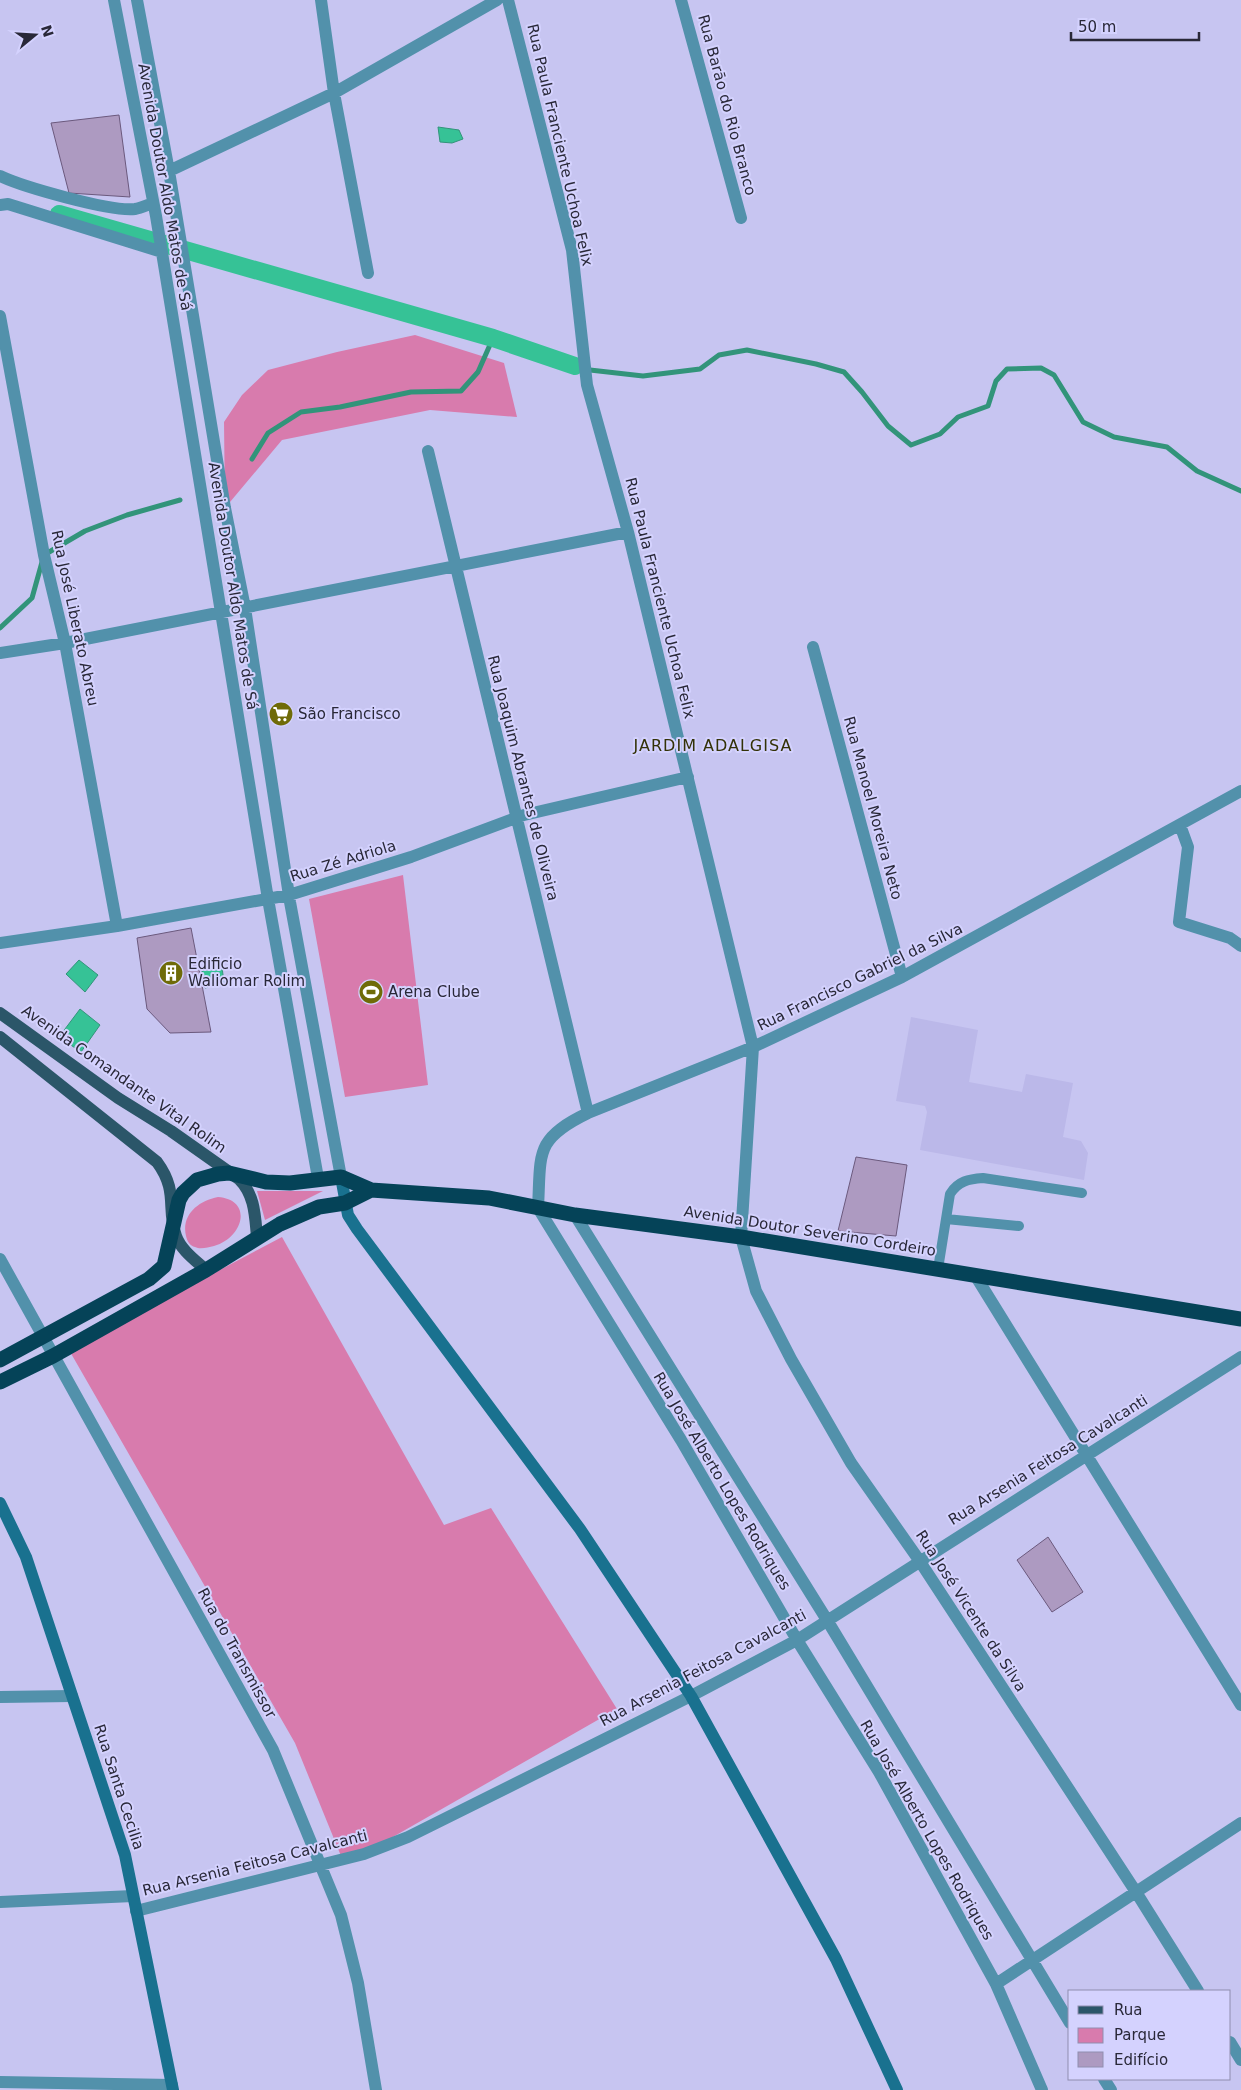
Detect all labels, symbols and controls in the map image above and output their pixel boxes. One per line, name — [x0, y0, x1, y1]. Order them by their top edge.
north arrow — [10, 10, 60, 60]
scale bar — [1071, 10, 1198, 42]
street label: Rua Barāo do Rio Branco — [694, 13, 760, 197]
text: 50 m — [1078, 18, 1116, 36]
street label: Rua Paula Franciente Uchoa Felix — [523, 22, 597, 268]
text: N — [38, 23, 57, 39]
street label: Avenida Doutor Aldo Matos de Sá — [134, 62, 196, 312]
street label: Avenida Doutor Aldo Matos de Sá — [204, 461, 262, 711]
street label: Rua Paula Franciente Uchoa Felix — [621, 476, 699, 721]
street label: Rua José Liberato Abreu — [48, 528, 102, 708]
street label: Rua Joaquim Abrantes de Oliveira — [484, 653, 562, 903]
supermarket icon: São Francisco — [268, 701, 294, 727]
place label: São Francisco — [298, 705, 401, 723]
street label: Rua Manoel Moreira Neto — [840, 714, 906, 902]
district label: JARDIM ADALGISA — [633, 736, 792, 755]
street label: Rua Zé Adriola — [288, 836, 398, 886]
street label: Rua Francisco Gabriel da Silva — [754, 919, 966, 1035]
place label: Edificio Waliomar Rolim — [188, 955, 305, 990]
building icon: Edificio Waliomar Rolim — [158, 960, 184, 986]
sports icon: Arena Clube — [358, 979, 384, 1005]
place label: Arena Clube — [388, 983, 480, 1001]
street label: Avenida Comandante Vital Rolim — [18, 1001, 230, 1157]
street label: Avenida Doutor Severino Cordeiro — [683, 1202, 937, 1260]
street label: Rua José Alberto Lopes Rodriques — [650, 1369, 795, 1593]
street label: Rua Arsenia Feitosa Cavalcanti — [945, 1391, 1151, 1529]
street label: Rua José Vicente da Silva — [912, 1527, 1030, 1695]
street label: Rua do Transmissor — [194, 1585, 281, 1722]
street label: Rua Arsenia Feitosa Cavalcanti — [597, 1606, 809, 1730]
street label: Rua José Alberto Lopes Rodriques — [856, 1717, 998, 1943]
street label: Rua Santa Cecilia — [90, 1722, 148, 1852]
street label: Rua Arsenia Feitosa Cavalcanti — [141, 1826, 369, 1900]
legend — [1068, 1990, 1231, 2080]
text: Rua — [1114, 2001, 1142, 2019]
text: Parque — [1114, 2026, 1166, 2044]
text: Edifício — [1114, 2051, 1168, 2069]

